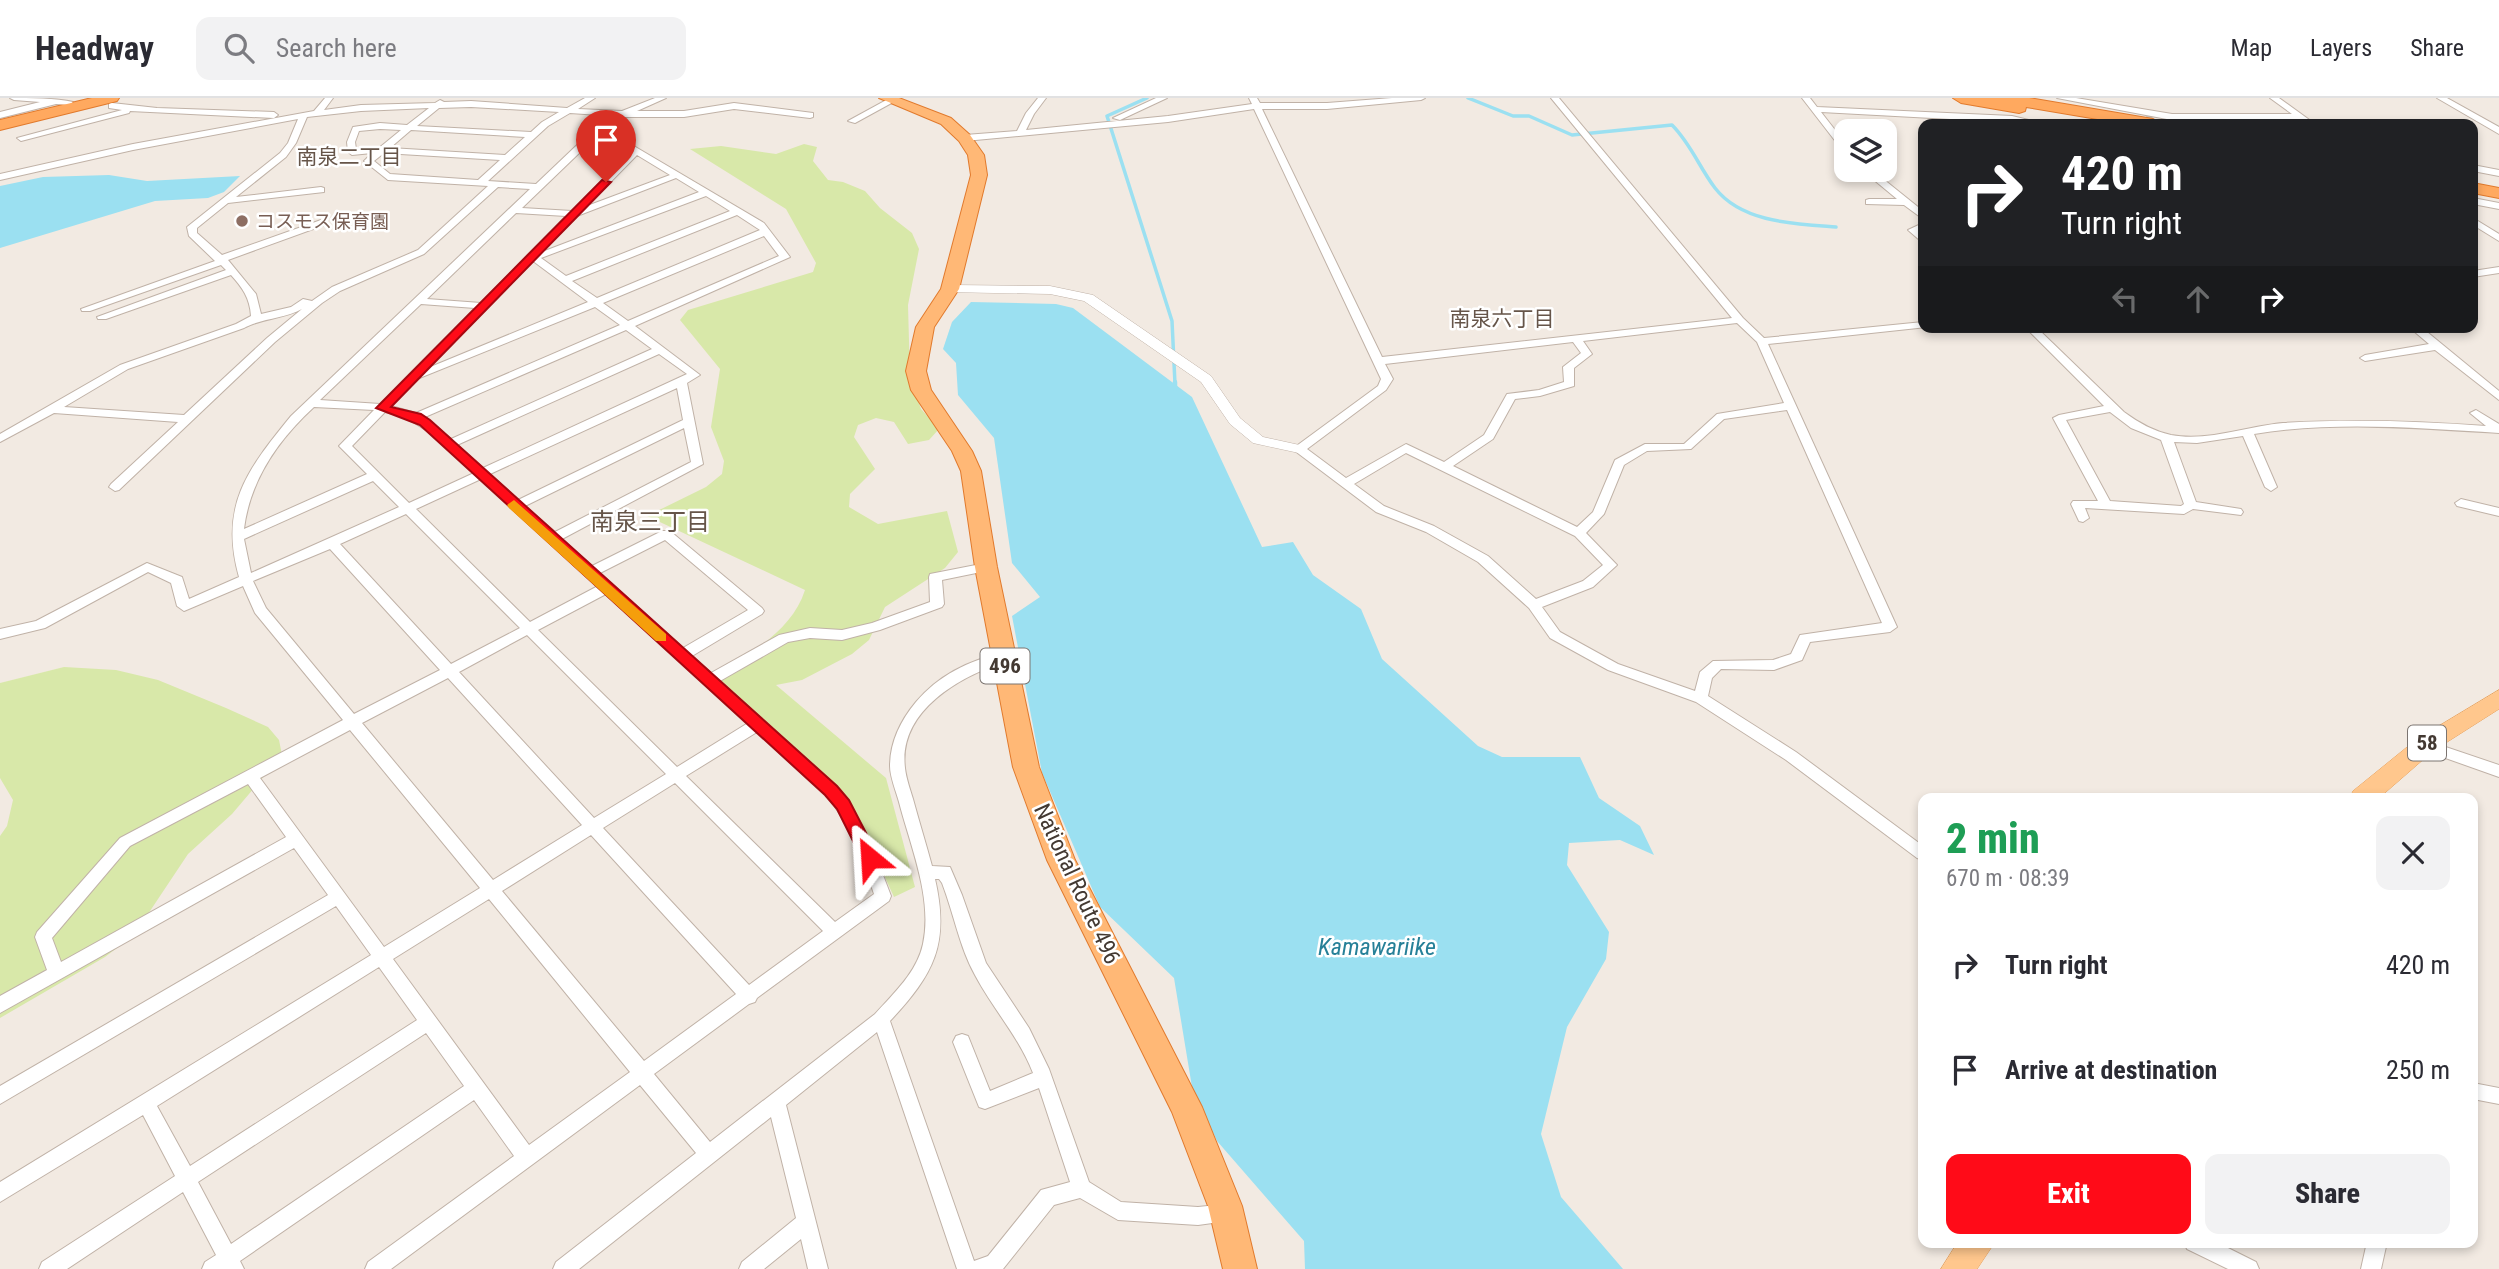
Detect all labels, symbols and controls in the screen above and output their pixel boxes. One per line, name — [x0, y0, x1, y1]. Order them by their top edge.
search box — [196, 17, 686, 80]
text: Headway — [35, 29, 154, 68]
icon: search — [220, 29, 258, 67]
text: Search here — [276, 33, 397, 63]
text: Map — [2231, 34, 2272, 62]
text: Layers — [2310, 34, 2372, 62]
text: Share — [2410, 34, 2464, 62]
pin — [576, 110, 636, 182]
map controls — [1834, 119, 1897, 182]
button: layers — [1834, 119, 1897, 182]
icon: arrive — [587, 121, 625, 159]
district label: 南泉二丁目 — [297, 145, 402, 169]
text: 420 m — [2061, 145, 2183, 202]
icon: right — [1946, 147, 2037, 238]
text: Turn right — [2061, 204, 2182, 242]
place label: コスモス保育園 — [256, 210, 389, 233]
marker: コスモス保育園 — [234, 213, 250, 229]
icon: left — [2106, 280, 2144, 318]
icon: ahead — [2179, 280, 2217, 318]
icon: right — [2252, 280, 2290, 318]
district label: 南泉六丁目 — [1450, 307, 1555, 331]
district label: 南泉三丁目 — [590, 508, 710, 536]
road number: 496 — [981, 648, 1030, 684]
road number: 58 — [2408, 726, 2446, 760]
street label: National Route 496 — [1028, 800, 1126, 968]
text: 2 min — [1946, 814, 2040, 863]
button: close — [2376, 816, 2450, 890]
position arrow — [833, 821, 907, 895]
text: 670 m · 08:39 — [1946, 865, 2070, 892]
water label: Kamawariike — [1318, 933, 1436, 961]
icon: right — [1946, 946, 1984, 984]
text: Turn right — [2005, 950, 2107, 980]
text: 420 m — [2386, 950, 2450, 980]
icon: arrive — [1946, 1051, 1984, 1089]
text: Arrive at destination — [2005, 1055, 2217, 1085]
text: 250 m — [2386, 1055, 2450, 1085]
button: Exit — [1946, 1154, 2191, 1234]
button: Share — [2205, 1154, 2450, 1234]

